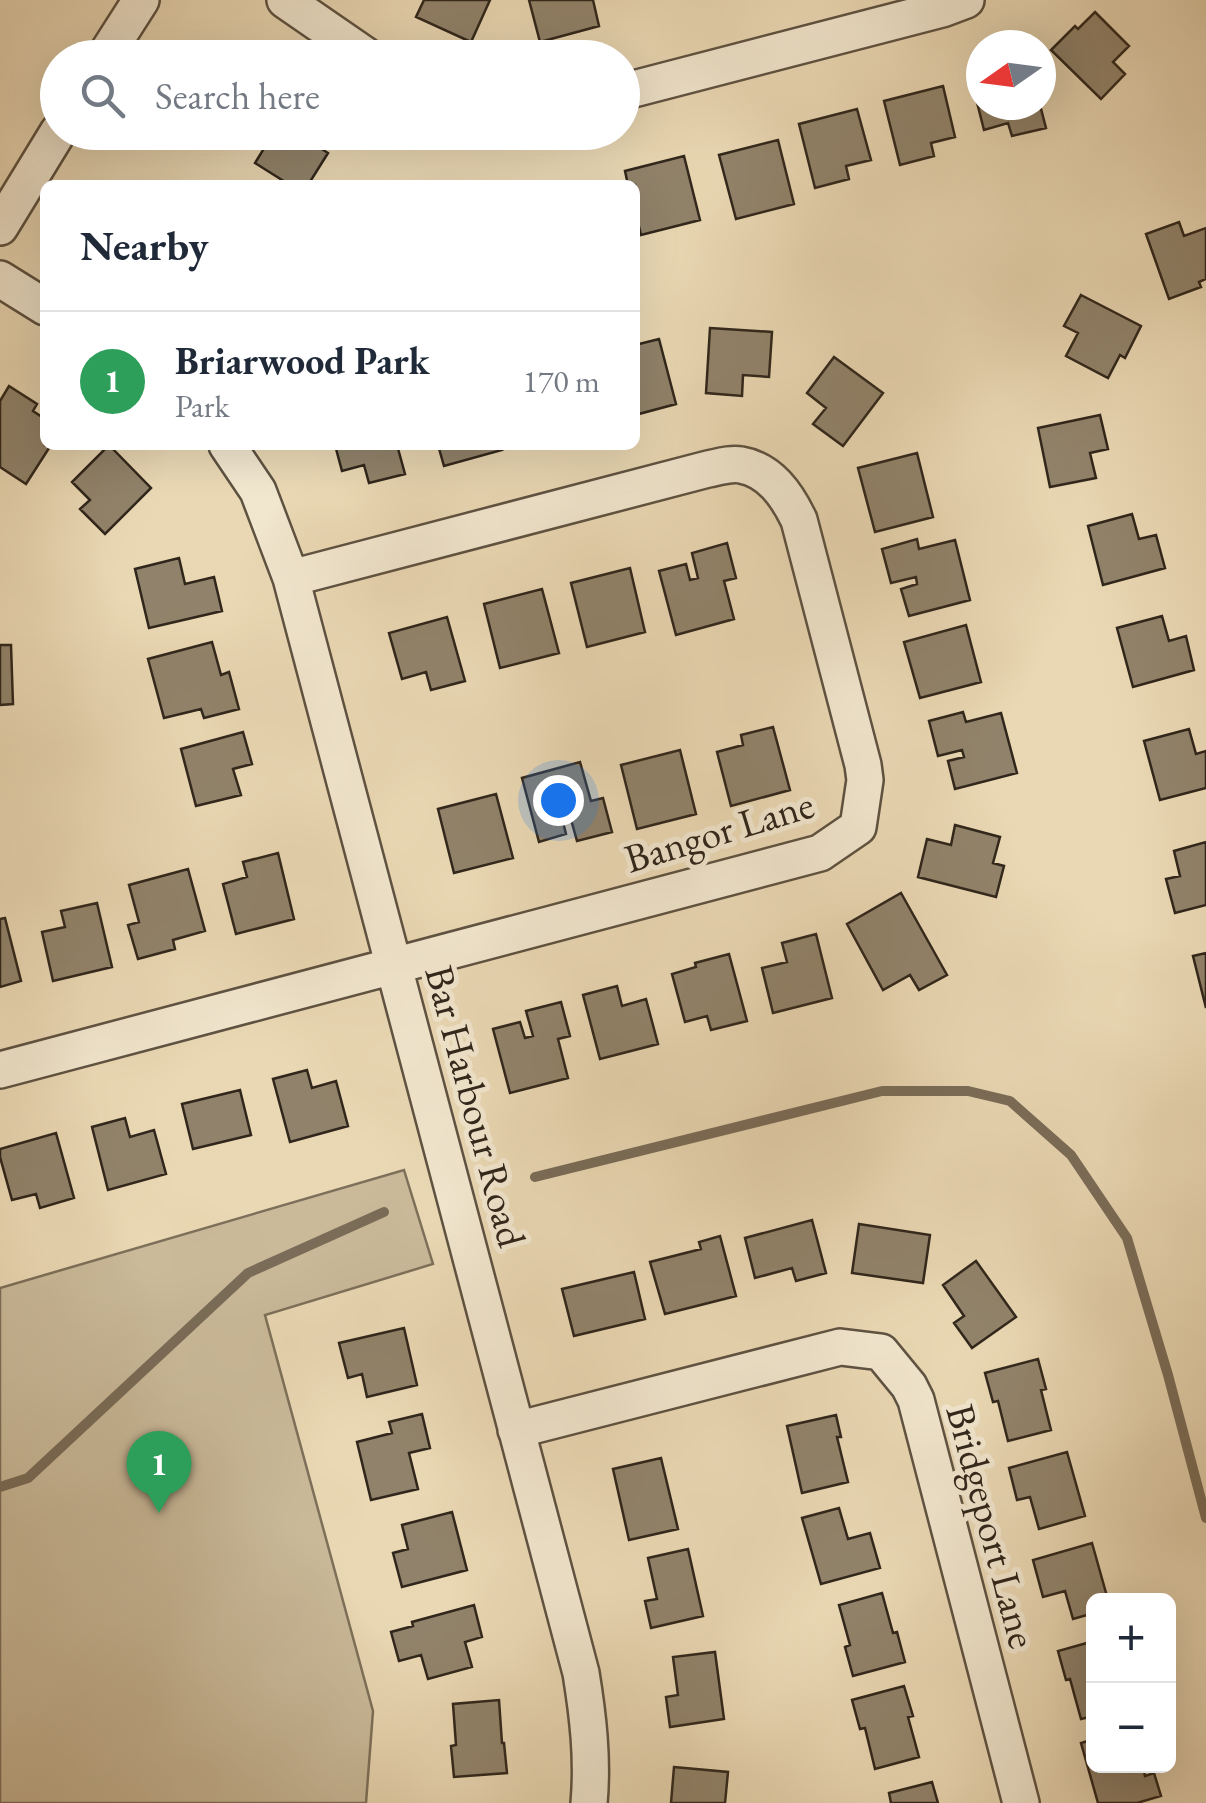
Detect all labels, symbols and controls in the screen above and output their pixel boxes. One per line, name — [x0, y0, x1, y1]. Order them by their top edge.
north arrow — [966, 30, 1056, 120]
search box — [40, 40, 640, 150]
icon: search — [75, 68, 130, 123]
text: Search here — [155, 71, 320, 120]
text: Nearby — [80, 218, 209, 273]
text: Briarwood Park — [175, 336, 430, 385]
text: 1 — [104, 360, 121, 402]
text: 170 m — [523, 360, 600, 402]
text: Park — [175, 385, 230, 427]
your location — [533, 775, 584, 826]
street label: Bangor Lane — [618, 778, 820, 884]
street label: Bar Harbour Road — [413, 960, 539, 1253]
street label: Bridgeport Lane — [934, 1398, 1050, 1654]
pin: 1 — [126, 1430, 192, 1513]
map controls — [1086, 1593, 1176, 1773]
button: + — [1086, 1593, 1176, 1683]
button: − — [1086, 1683, 1176, 1773]

